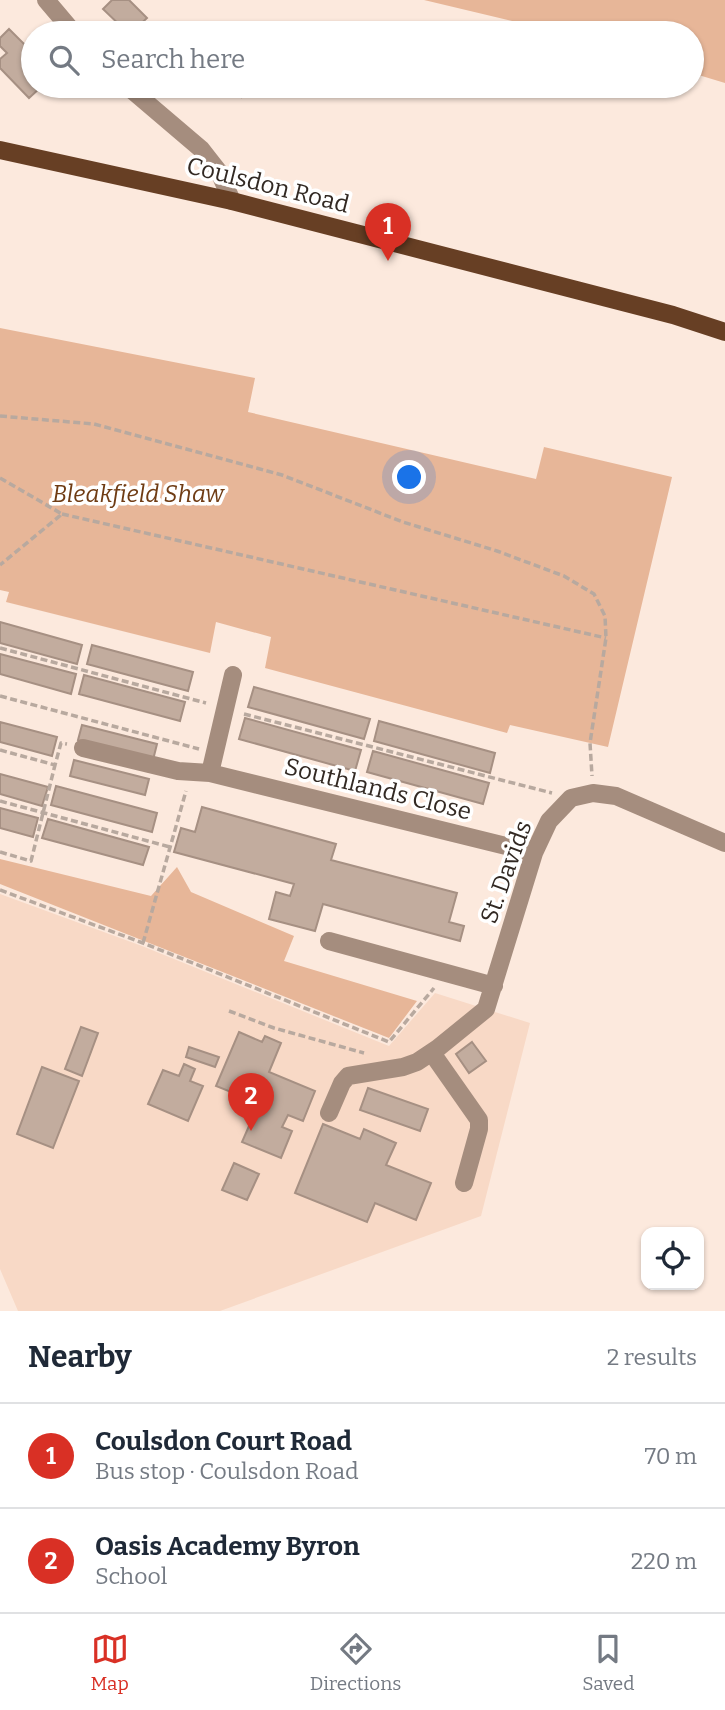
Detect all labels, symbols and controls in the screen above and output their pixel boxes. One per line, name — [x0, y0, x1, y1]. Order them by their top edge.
search box — [21, 21, 704, 98]
icon: search — [45, 41, 83, 79]
text: Search here — [101, 44, 245, 75]
street label: Coulsdon Road — [184, 151, 352, 219]
pin: 1 — [365, 203, 411, 261]
your location — [392, 460, 426, 494]
park label: Bleakfield Shaw — [52, 480, 225, 508]
street label: Southlands Close — [282, 752, 474, 826]
street label: St. Davids — [475, 817, 537, 927]
pin: 2 — [228, 1073, 274, 1131]
map controls — [641, 1227, 704, 1290]
button: locate — [641, 1227, 704, 1290]
text: Nearby — [28, 1339, 132, 1375]
text: 2 results — [607, 1343, 697, 1371]
text: Coulsdon Court Road — [95, 1426, 352, 1457]
text: 1 — [46, 1442, 56, 1470]
text: 70 m — [645, 1442, 697, 1470]
text: Bus stop · Coulsdon Road — [95, 1457, 359, 1485]
text: Oasis Academy Byron — [95, 1531, 360, 1562]
text: 2 — [45, 1547, 57, 1575]
text: 220 m — [631, 1547, 697, 1575]
text: School — [95, 1562, 167, 1590]
tab: Map — [91, 1630, 129, 1695]
tab: Directions — [310, 1630, 401, 1695]
tab: Saved — [582, 1630, 634, 1695]

